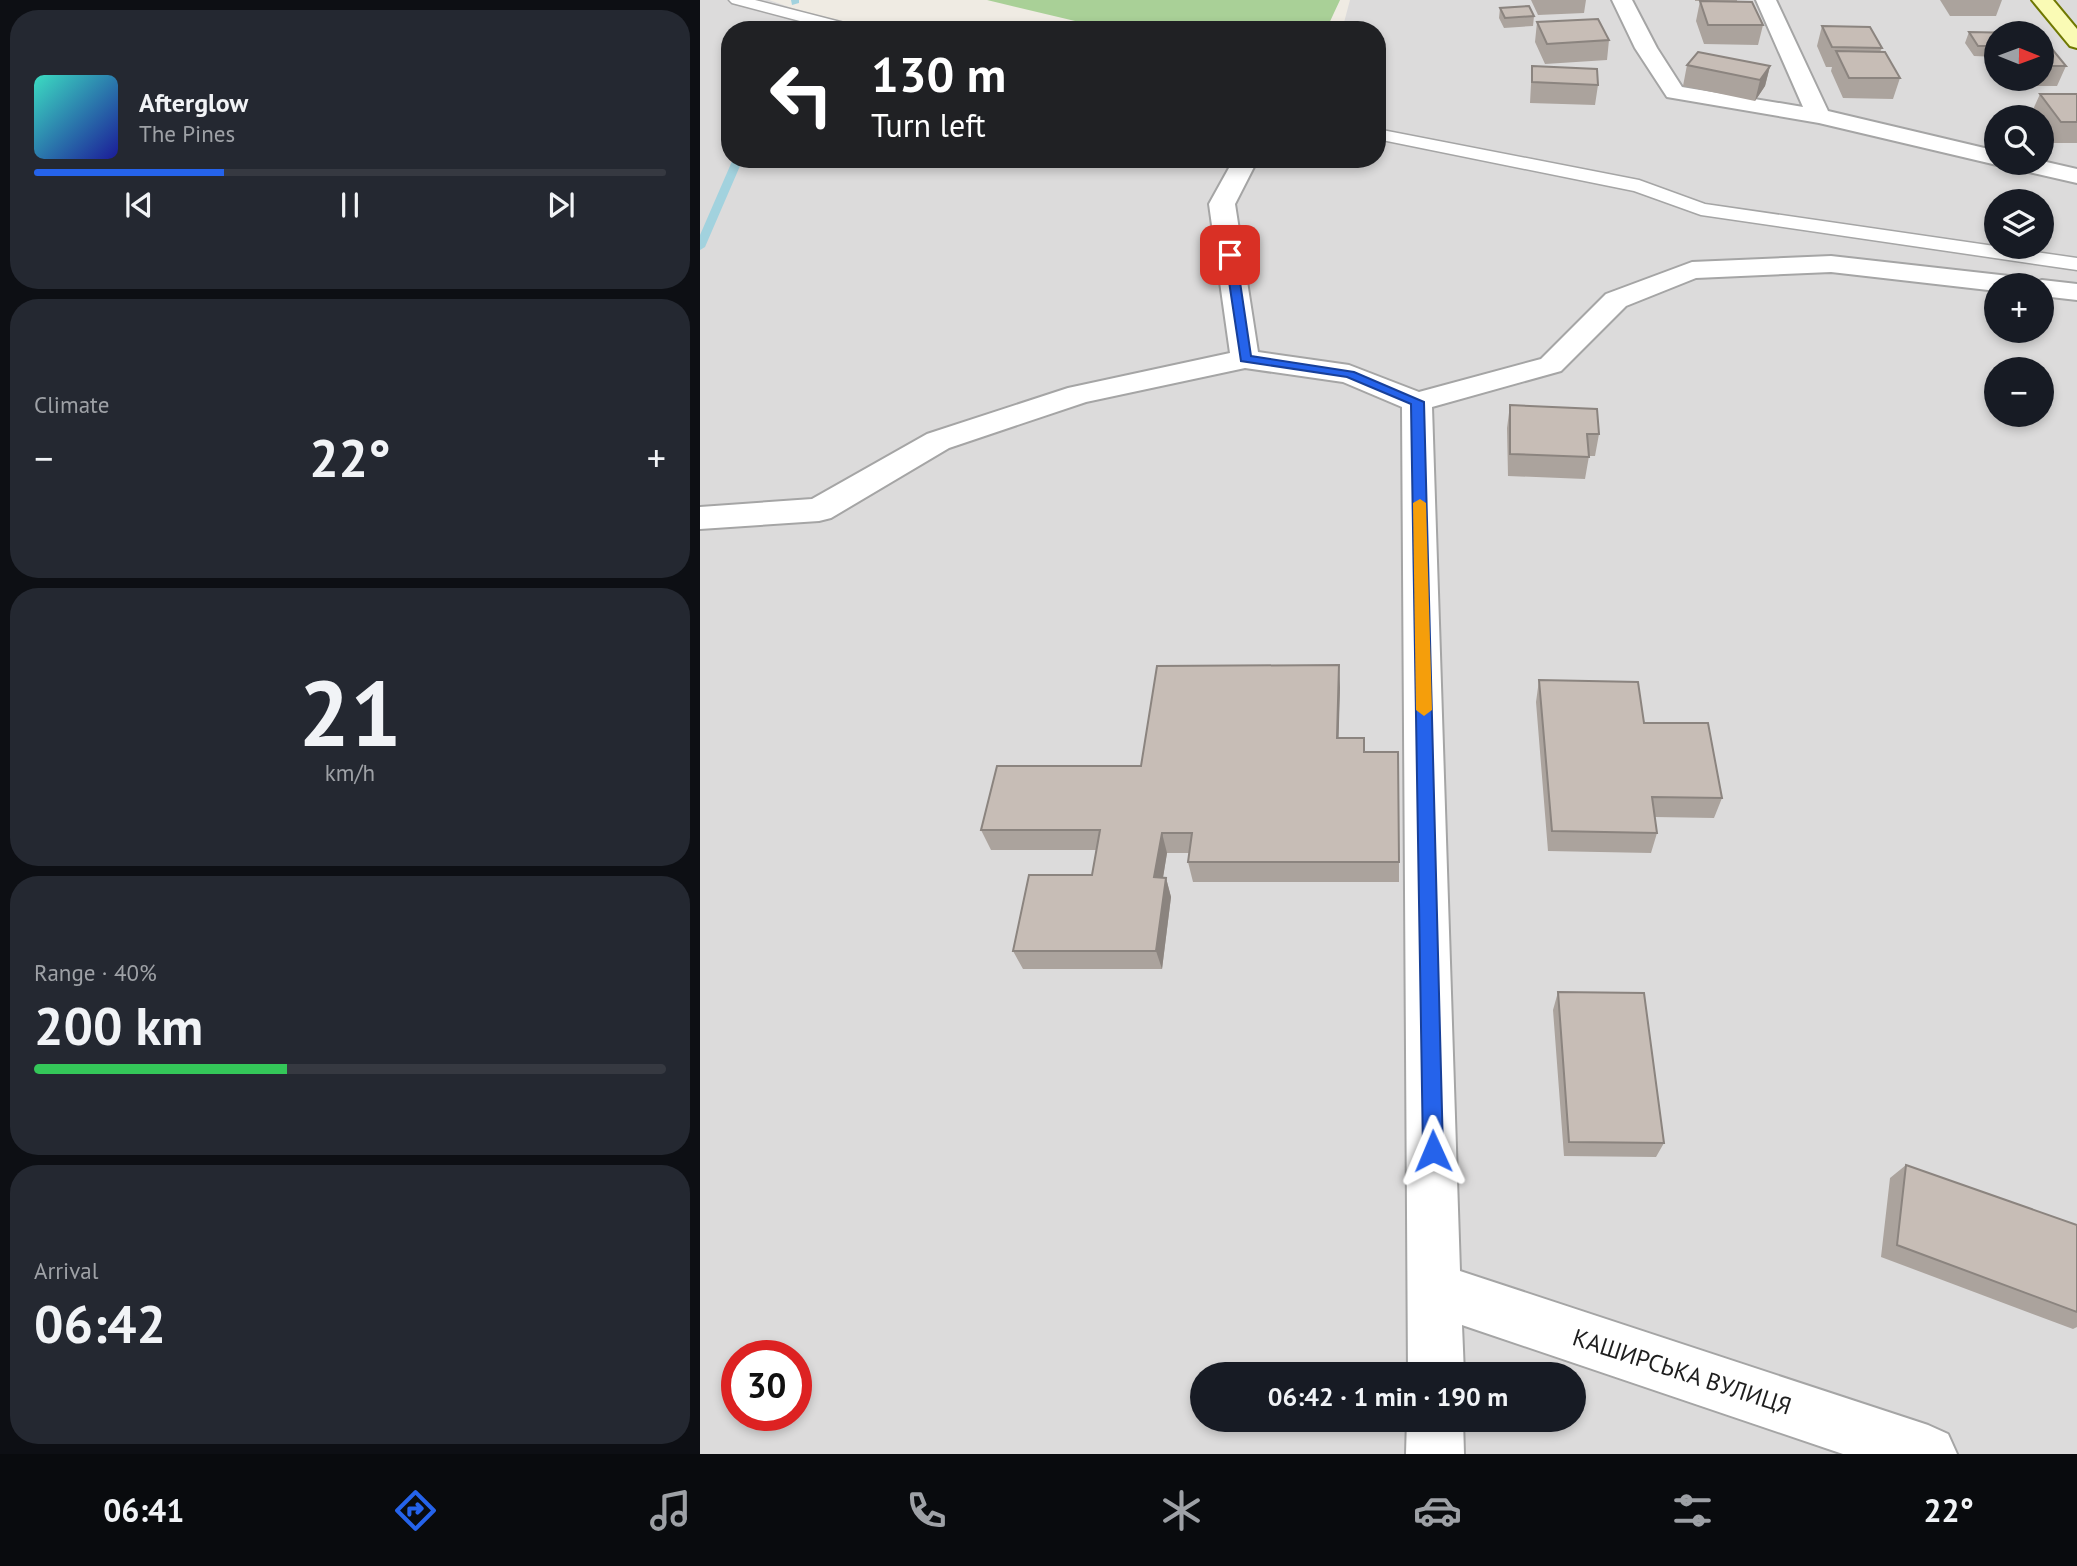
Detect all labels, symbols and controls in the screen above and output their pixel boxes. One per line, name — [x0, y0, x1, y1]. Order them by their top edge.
north arrow — [1984, 21, 2054, 91]
map controls — [1984, 21, 2054, 427]
text: 130 m — [871, 42, 1006, 106]
icon: left — [756, 49, 847, 140]
text: Afterglow — [139, 86, 248, 119]
text: Turn left — [871, 104, 986, 146]
button: search — [1984, 105, 2054, 175]
text: The Pines — [139, 119, 235, 148]
icon: previous — [120, 186, 158, 224]
icon: pause — [331, 186, 369, 224]
icon: next — [542, 186, 580, 224]
button: layers — [1984, 189, 2054, 259]
pin — [1200, 225, 1260, 285]
icon: arrive — [1211, 236, 1249, 274]
button: + — [1984, 273, 2054, 343]
button: − — [1984, 357, 2054, 427]
text: Climate — [34, 390, 109, 419]
text: 22° — [309, 424, 391, 491]
text: − — [34, 433, 53, 482]
text: + — [647, 433, 666, 482]
text: 21 — [298, 653, 402, 771]
text: km/h — [325, 758, 375, 787]
text: Range · 40% — [34, 958, 157, 987]
text: 200 km — [34, 992, 203, 1059]
position arrow — [1396, 1114, 1470, 1188]
text: Arrival — [34, 1256, 98, 1285]
text: 06:42 — [34, 1290, 166, 1357]
street label: КАШИРСЬКА ВУЛИЦЯ — [1569, 1322, 1795, 1422]
speed limit sign: 30 — [721, 1340, 812, 1431]
text: 06:42 · 1 min · 190 m — [1268, 1380, 1508, 1413]
icon: directions — [391, 1486, 440, 1535]
icon: music — [646, 1486, 695, 1535]
icon: phone — [902, 1486, 951, 1535]
icon: climate — [1157, 1486, 1206, 1535]
icon: car — [1413, 1486, 1462, 1535]
icon: filters — [1668, 1486, 1717, 1535]
text: 06:41 — [103, 1489, 184, 1531]
text: 22° — [1923, 1489, 1974, 1531]

